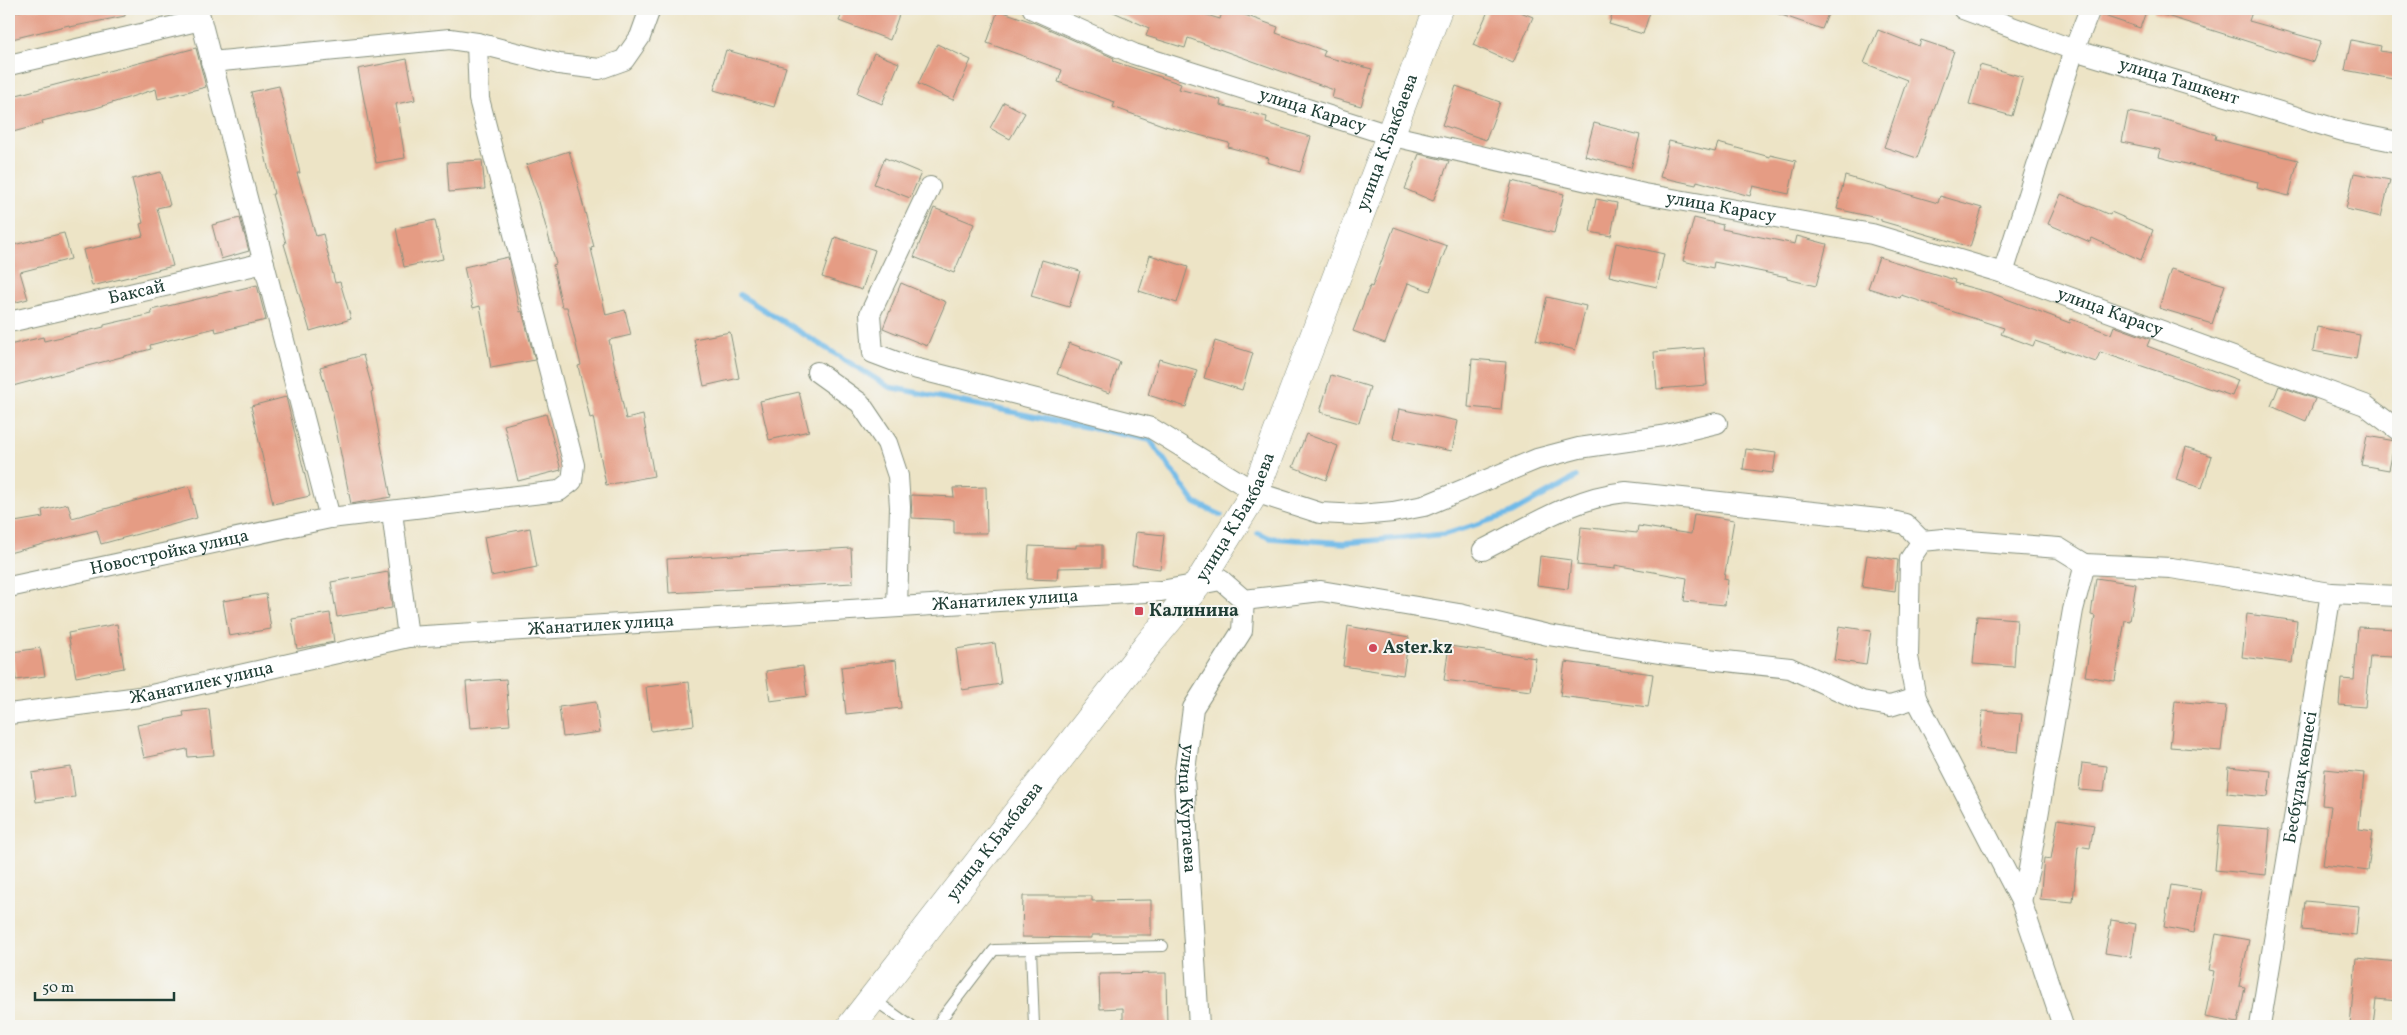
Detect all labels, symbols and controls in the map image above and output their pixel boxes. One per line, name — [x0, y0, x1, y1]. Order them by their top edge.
street label: улица Ташкент — [2116, 52, 2242, 112]
street label: улица К.Бакбаева — [1350, 70, 1425, 215]
street label: улица Карасу — [1256, 82, 1370, 140]
street label: улица Карасу — [1664, 186, 1778, 229]
street label: Баксай — [106, 274, 167, 311]
street label: улица Карасу — [2053, 281, 2167, 343]
street label: улица К.Бакбаева — [1190, 449, 1281, 587]
street label: Новостройка улица — [88, 523, 251, 582]
street label: Жанатилек улица — [931, 584, 1079, 617]
place label: Калинина — [1149, 599, 1239, 624]
marker: Калинина — [1133, 605, 1145, 617]
street label: Жанатилек улица — [527, 608, 675, 642]
place label: Aster.kz — [1383, 636, 1453, 661]
marker: Aster.kz — [1367, 642, 1379, 654]
street label: Жанатилек улица — [128, 655, 276, 711]
street label: Бесбұлақ көшесі — [2278, 709, 2324, 845]
street label: улица Куртаева — [1171, 742, 1202, 874]
street label: улица К.Бакбаева — [940, 776, 1049, 906]
scale bar — [35, 970, 174, 1002]
text: 50 m — [42, 978, 74, 999]

